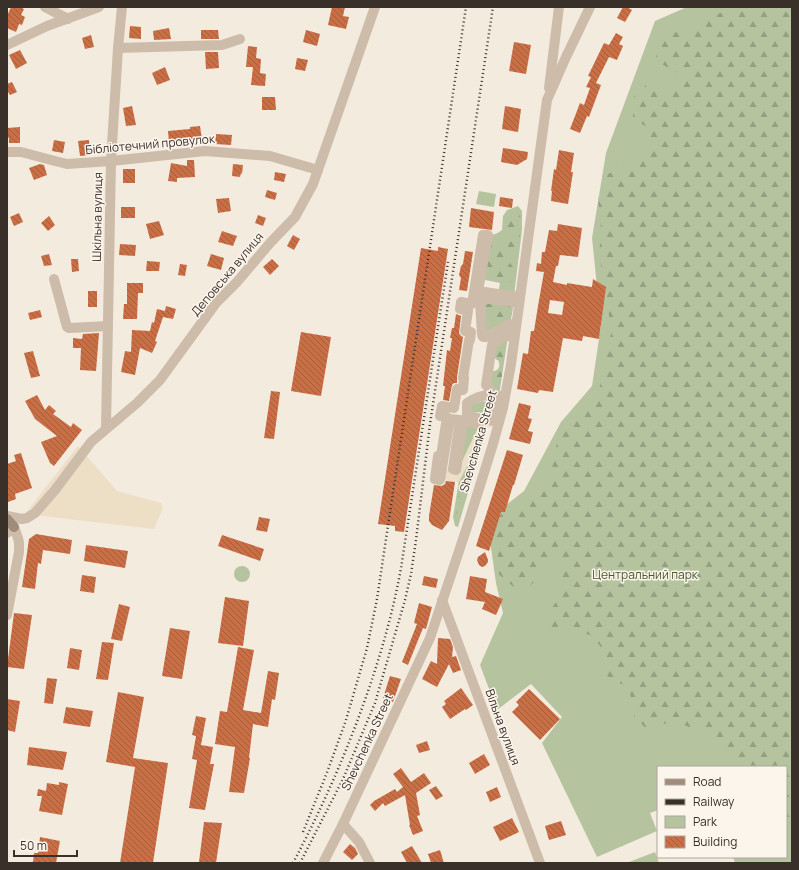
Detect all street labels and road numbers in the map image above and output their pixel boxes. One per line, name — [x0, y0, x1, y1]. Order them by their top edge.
street label: Бібліотечний провулок — [85, 130, 217, 158]
street label: Шкільна вулиця — [88, 172, 106, 262]
street label: Деповська вулиця — [187, 228, 267, 320]
street label: Shevchenka Street — [455, 388, 501, 494]
street label: Вільна вулиця — [481, 687, 525, 767]
street label: Shevchenka Street — [337, 691, 397, 793]

